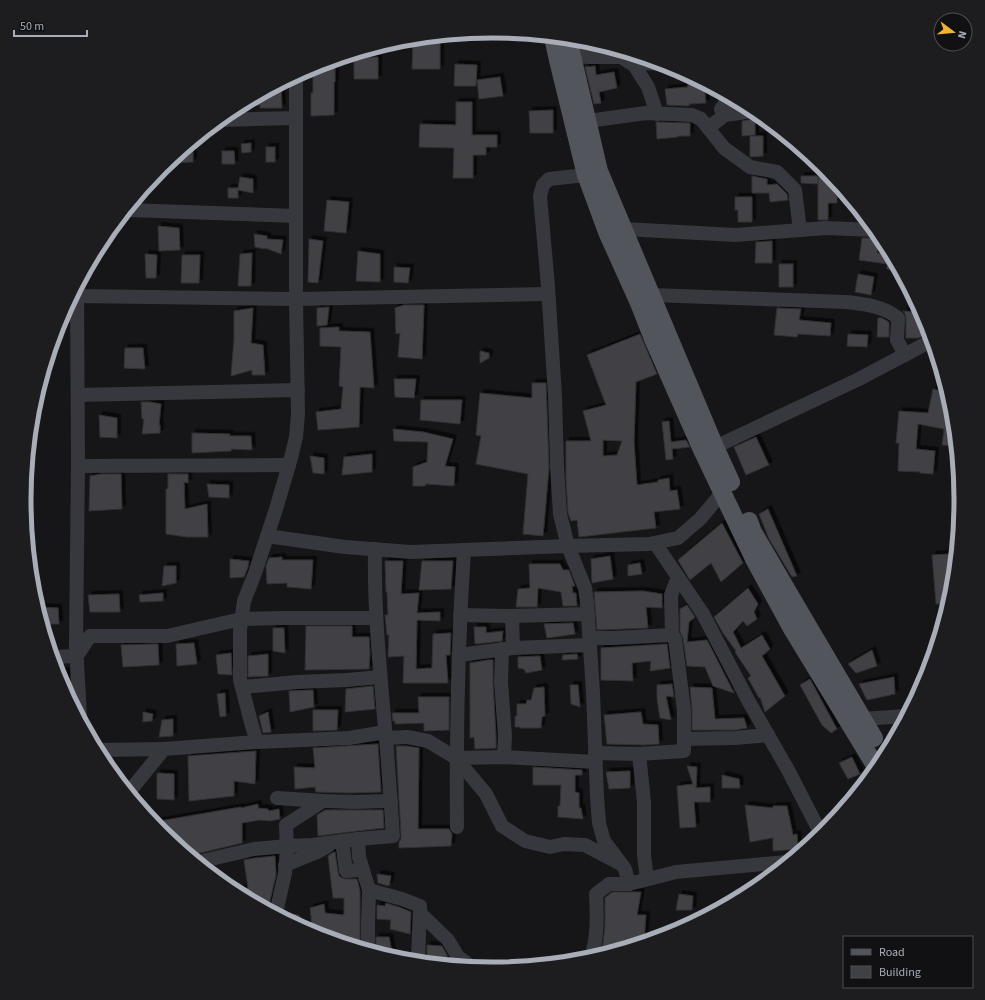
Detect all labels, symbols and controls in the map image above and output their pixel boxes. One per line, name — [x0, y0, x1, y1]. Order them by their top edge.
scale bar — [14, 12, 87, 38]
north arrow — [933, 12, 973, 52]
text: 50 m — [20, 18, 44, 35]
text: N — [954, 29, 970, 40]
legend — [843, 936, 973, 988]
text: Road — [879, 944, 905, 961]
text: Building — [879, 964, 921, 981]

